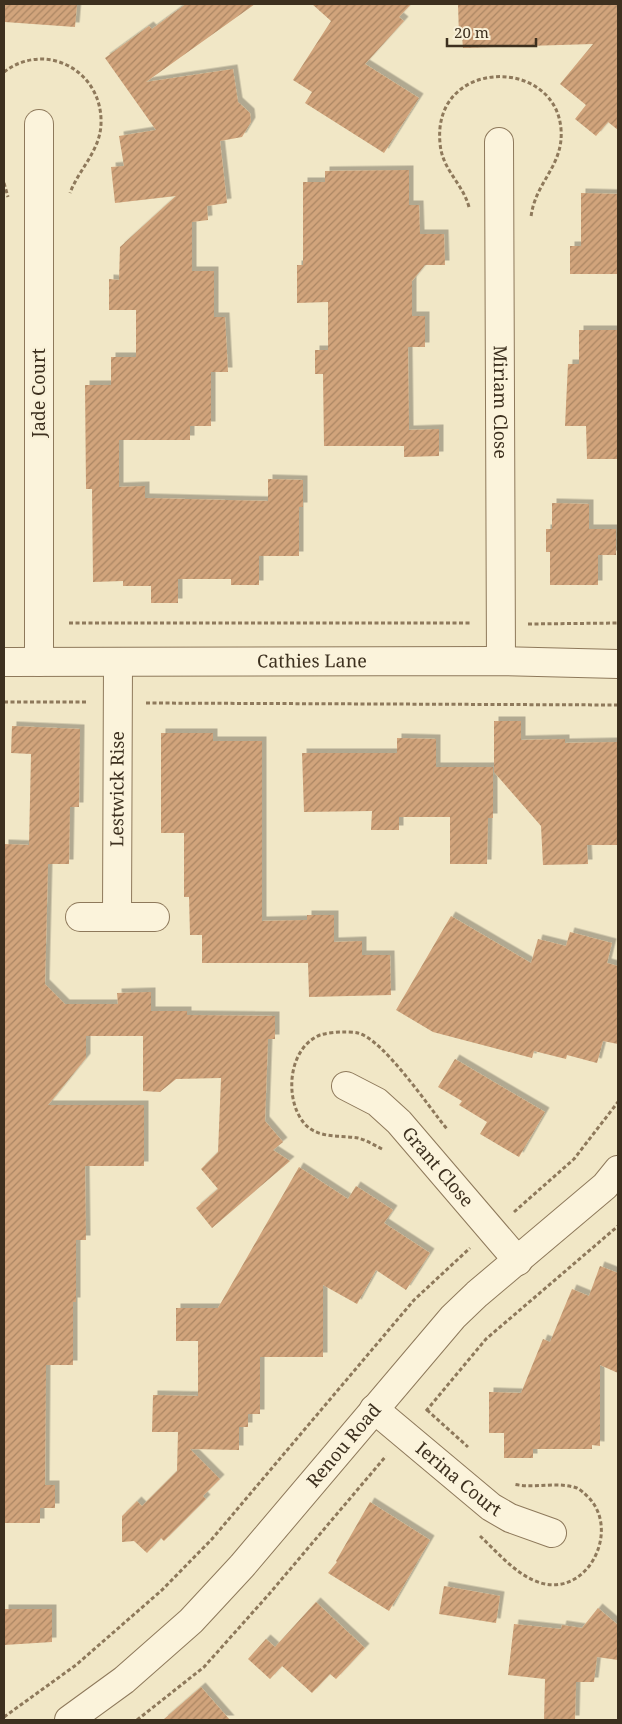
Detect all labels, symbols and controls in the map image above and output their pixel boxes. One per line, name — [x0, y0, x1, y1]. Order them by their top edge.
scale bar — [447, 15, 536, 47]
text: 20 m — [454, 22, 489, 42]
street label: Miriam Close — [489, 345, 513, 459]
street label: Jade Court — [26, 348, 50, 439]
street label: Cathies Lane — [257, 648, 367, 672]
street label: Lestwick Rise — [104, 731, 129, 847]
street label: Grant Close — [397, 1121, 480, 1212]
street label: Renou Road — [301, 1398, 386, 1492]
street label: Ierina Court — [411, 1436, 506, 1521]

